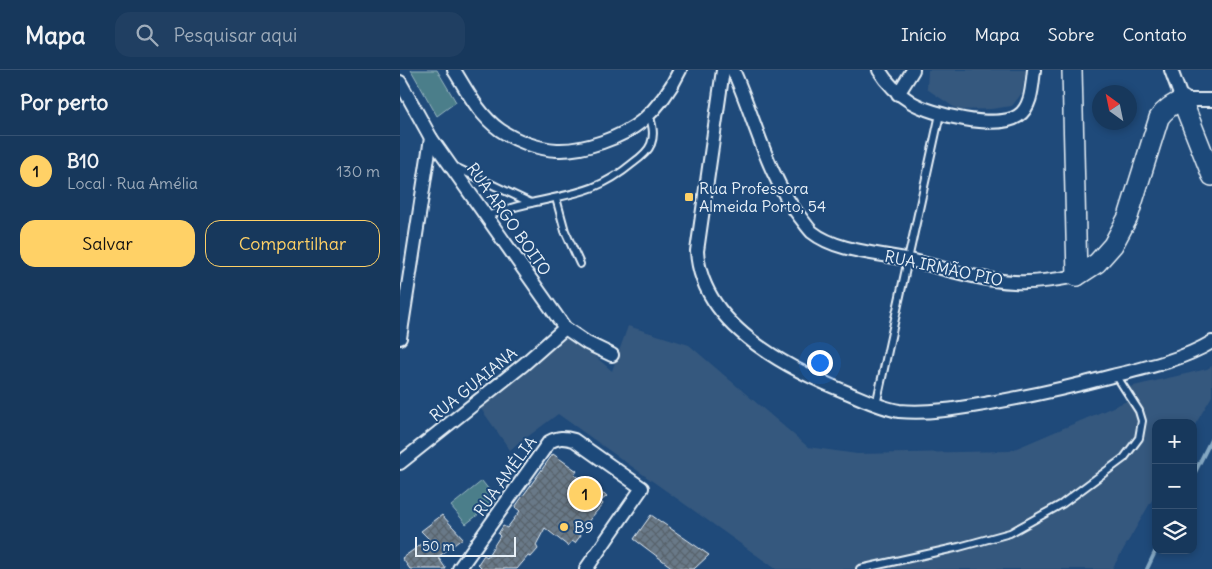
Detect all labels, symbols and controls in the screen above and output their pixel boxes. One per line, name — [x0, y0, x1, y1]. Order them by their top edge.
search box — [115, 12, 465, 57]
text: Mapa — [25, 20, 85, 50]
icon: search — [133, 21, 161, 49]
text: Pesquisar aqui — [173, 23, 297, 47]
text: Início — [901, 23, 947, 46]
text: Mapa — [975, 23, 1020, 46]
text: Sobre — [1048, 23, 1094, 46]
text: Contato — [1122, 23, 1187, 46]
north arrow — [1092, 85, 1137, 130]
text: Por perto — [20, 89, 108, 116]
text: B10 — [67, 149, 99, 173]
street label: RUA ARGO BOITO — [463, 159, 555, 279]
text: 1 — [33, 161, 39, 181]
text: 130 m — [336, 161, 380, 181]
text: Local · Rua Amélia — [67, 173, 198, 193]
place label: Rua Professora Almeida Porto, 54 — [699, 178, 826, 216]
marker: Rua Professora Almeida Porto, 54 — [683, 191, 695, 203]
button: Salvar — [20, 220, 195, 267]
button: Compartilhar — [205, 220, 380, 267]
street label: RUA IRMÃO PIO — [883, 246, 1005, 290]
street label: RUA GUAIANA — [425, 343, 521, 425]
your location — [807, 350, 833, 376]
map controls — [1152, 419, 1197, 554]
button: + — [1152, 419, 1197, 464]
street label: RUA AMÉLIA — [469, 432, 541, 520]
button: − — [1152, 464, 1197, 509]
pin: 1 — [569, 475, 601, 513]
button: layers — [1152, 509, 1197, 554]
place label: B9 — [574, 517, 594, 537]
marker: B9 — [558, 521, 570, 533]
scale bar — [415, 534, 516, 557]
text: 50 m — [422, 537, 455, 555]

